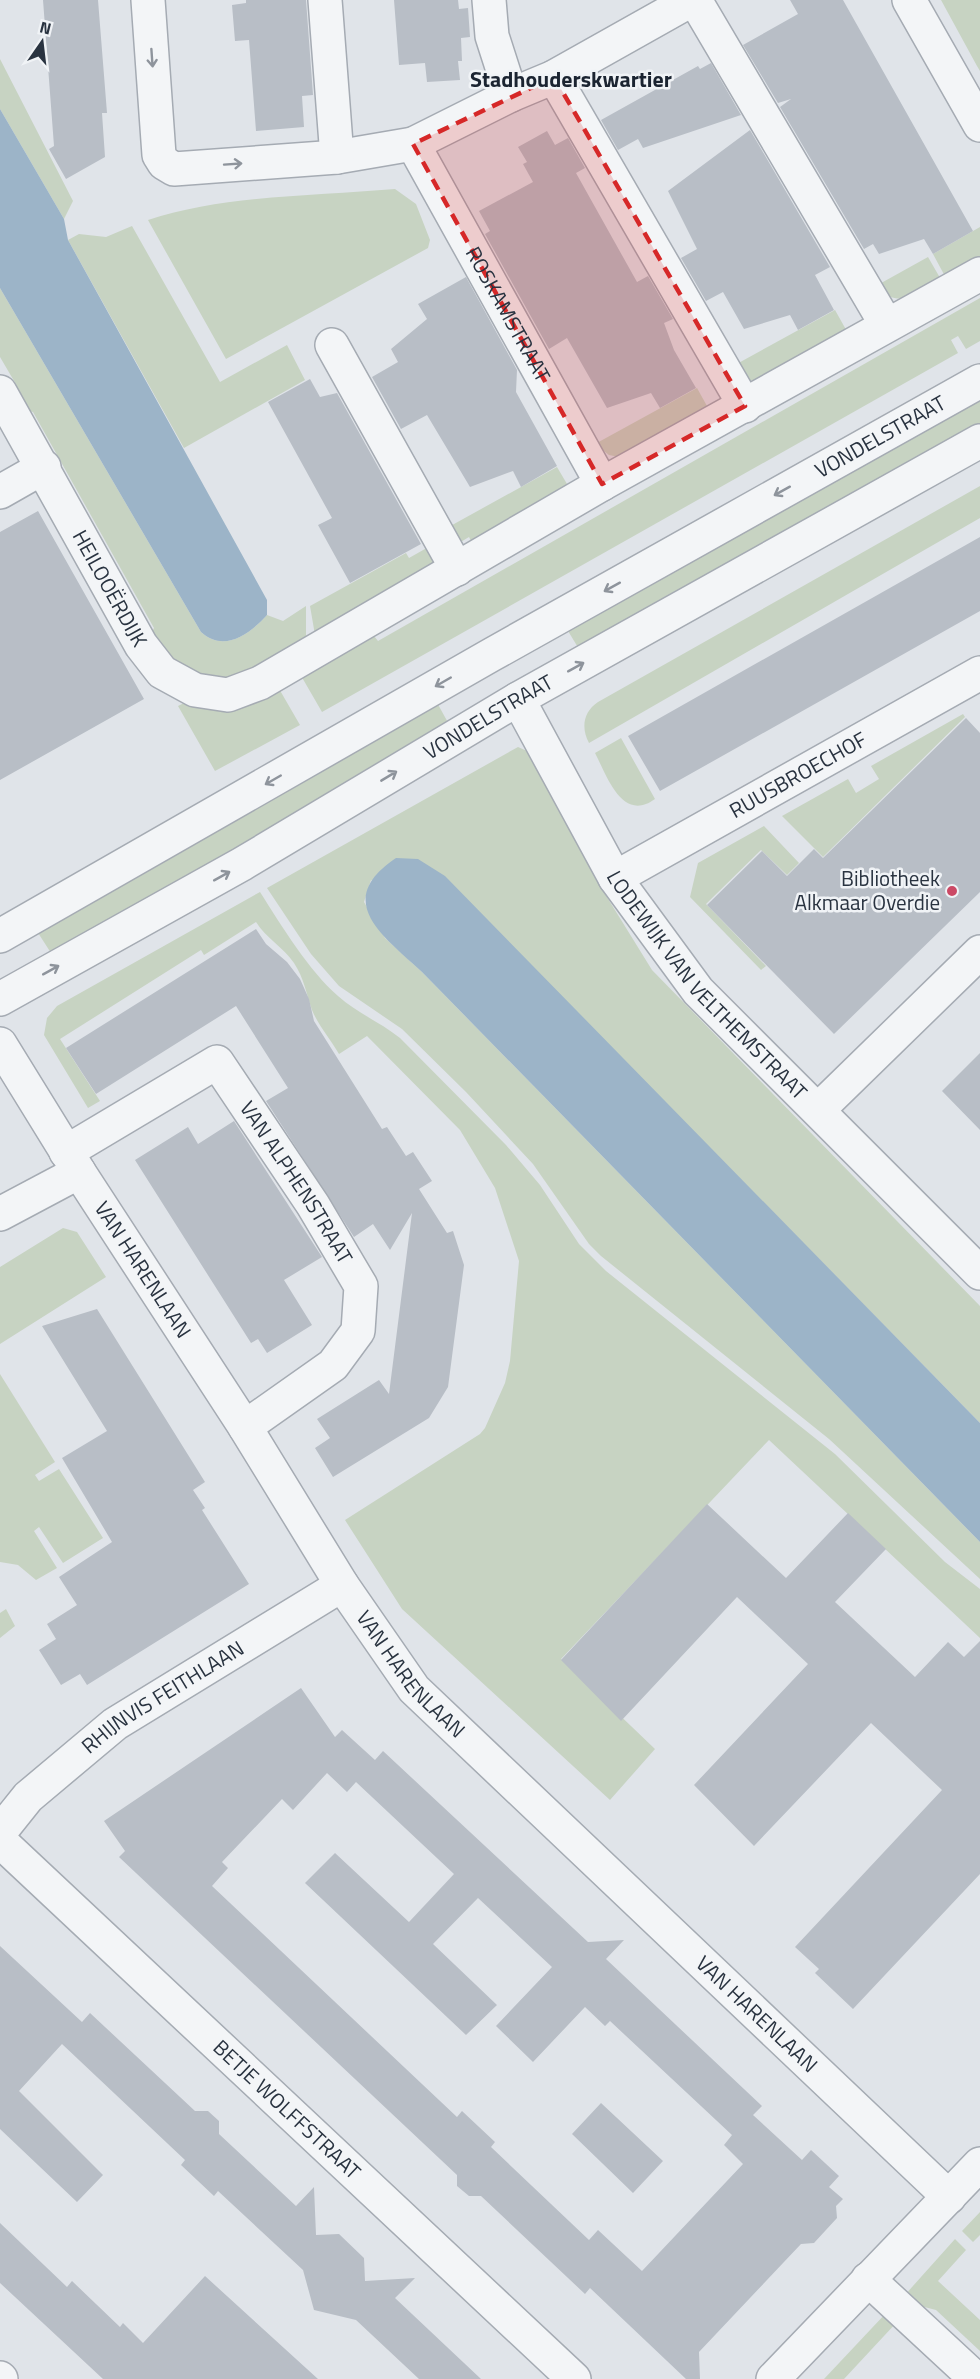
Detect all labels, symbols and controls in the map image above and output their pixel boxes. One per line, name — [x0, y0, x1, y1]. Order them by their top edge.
north arrow — [12, 12, 72, 72]
text: N — [37, 14, 54, 40]
one-way arrow — [147, 48, 158, 68]
district label: Stadhouderskwartier — [470, 62, 672, 96]
one-way arrow — [222, 159, 242, 170]
street label: ROSKAMSTRAAT — [458, 240, 559, 388]
street label: VONDELSTRAAT — [808, 386, 951, 486]
one-way arrow — [774, 486, 792, 497]
street label: HEILOOËRDIJK — [65, 524, 156, 652]
one-way arrow — [604, 582, 622, 593]
one-way arrow — [567, 661, 584, 673]
street label: VONDELSTRAAT — [417, 666, 559, 767]
one-way arrow — [434, 677, 451, 689]
street label: RUUSBROECHOF — [723, 723, 872, 826]
one-way arrow — [380, 770, 397, 782]
one-way arrow — [265, 774, 282, 786]
place label: Bibliotheek Alkmaar Overdie — [794, 862, 940, 918]
street label: LODEWIJK VAN VELTHEMSTRAAT — [599, 865, 815, 1107]
one-way arrow — [213, 870, 230, 882]
marker: Bibliotheek Alkmaar Overdie — [945, 884, 959, 898]
one-way arrow — [42, 964, 59, 976]
street label: VAN ALPHENSTRAAT — [232, 1094, 361, 1270]
street label: VAN HARENLAAN — [87, 1194, 200, 1344]
street label: VAN HARENLAAN — [349, 1603, 473, 1745]
street label: RHIJNVIS FEITHLAAN — [74, 1632, 250, 1761]
street label: VAN HARENLAAN — [689, 1948, 826, 2080]
street label: BETJE WOLFFSTRAAT — [206, 2032, 369, 2186]

